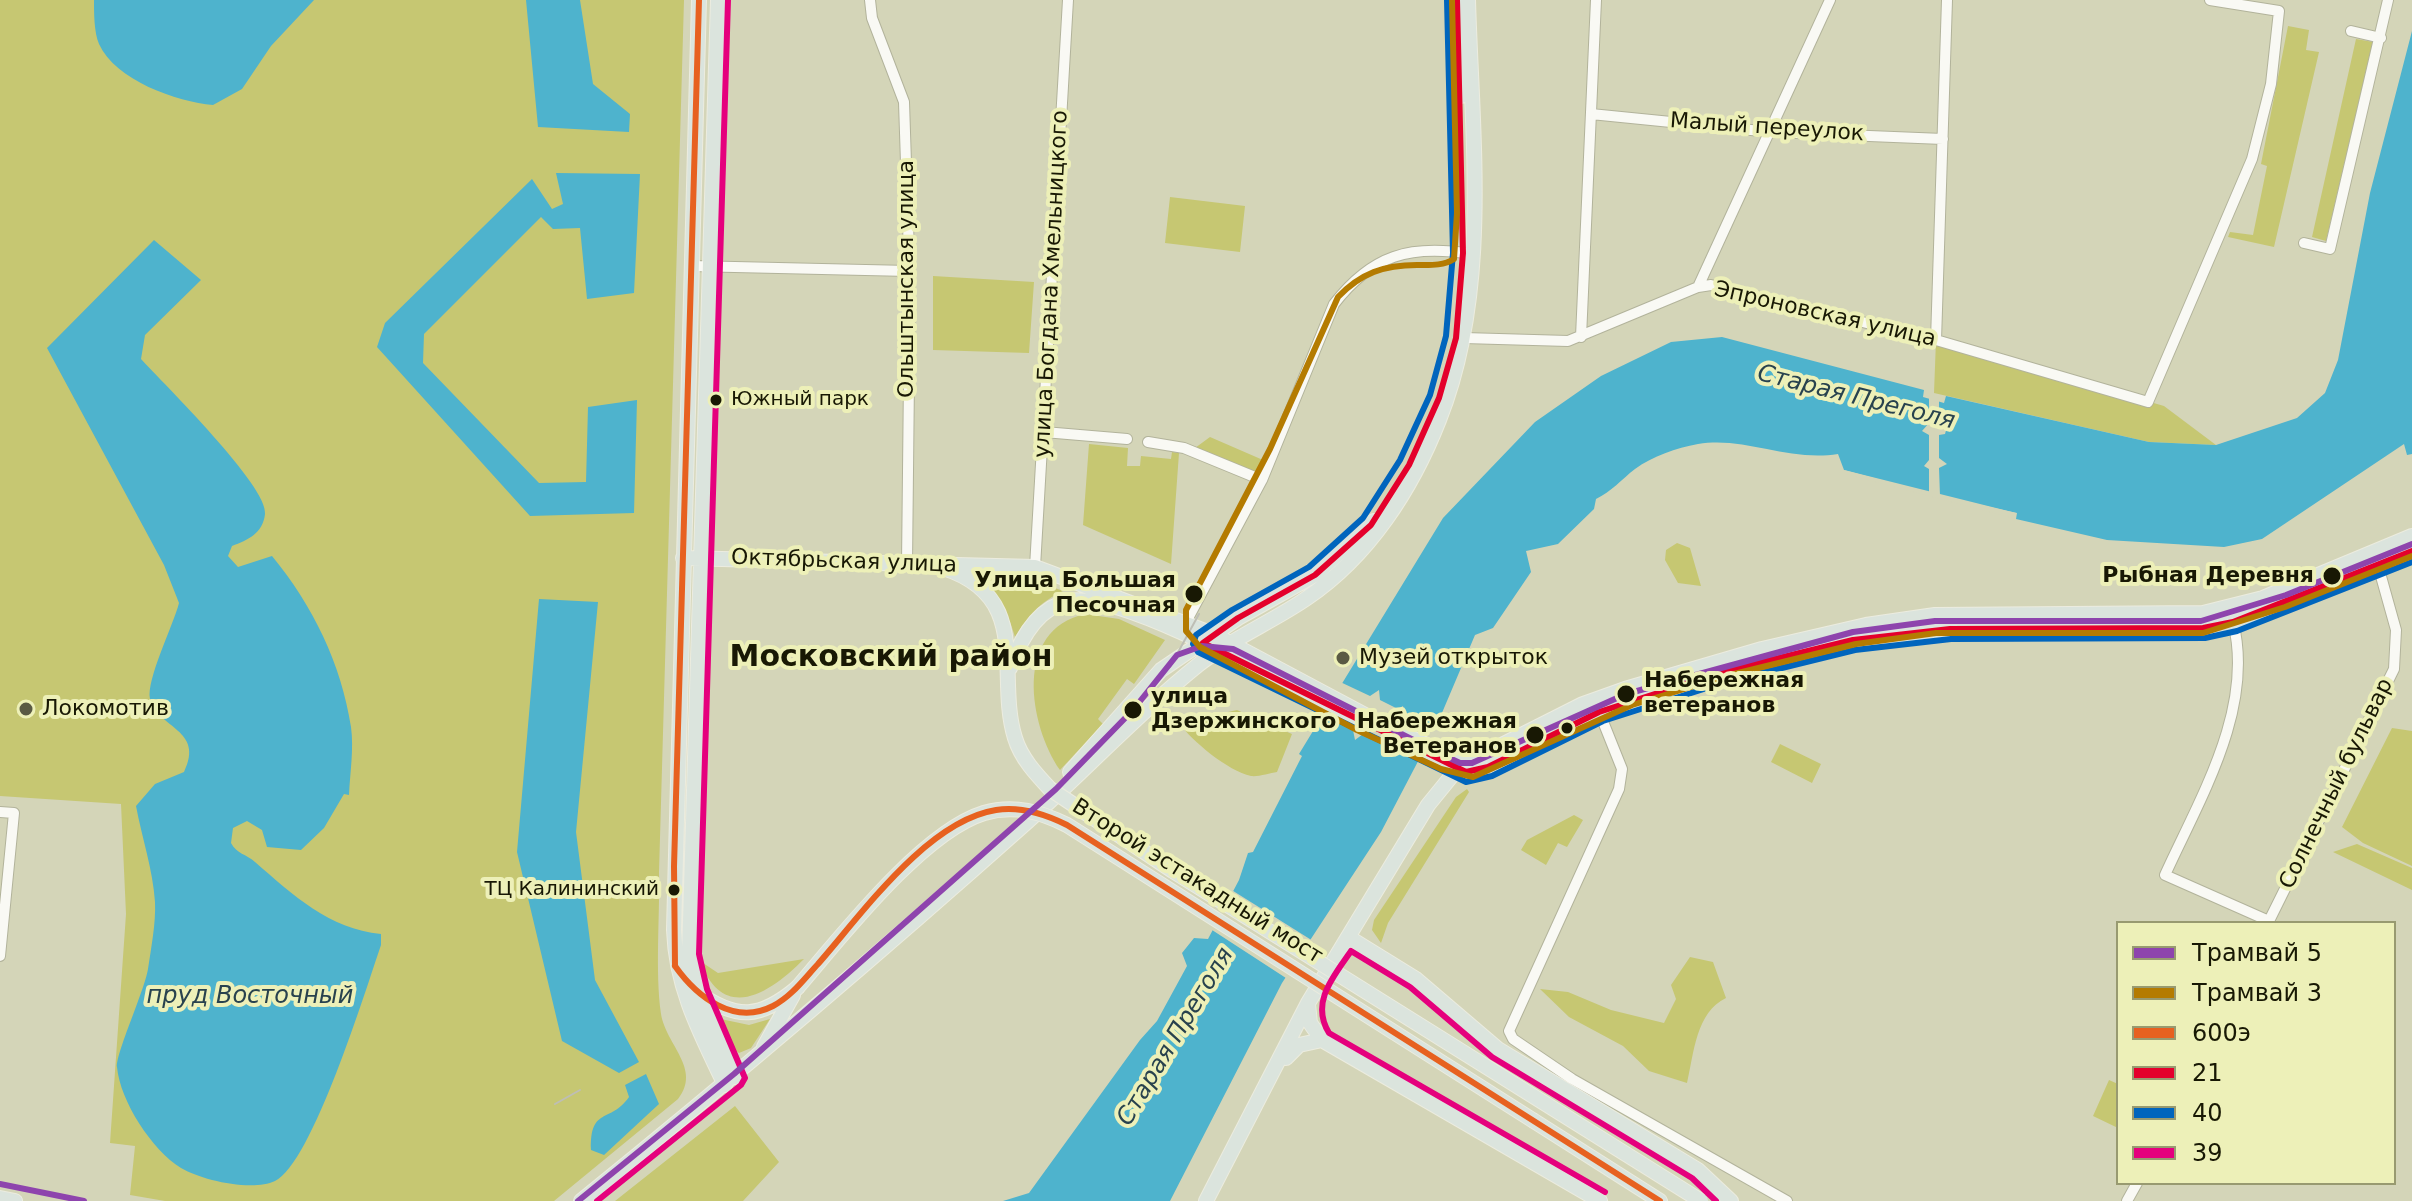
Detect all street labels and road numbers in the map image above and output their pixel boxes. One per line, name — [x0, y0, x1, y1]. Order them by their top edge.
street label: Малый переулок — [1669, 108, 1865, 148]
street label: улица Богдана Хмельницкого — [1030, 109, 1074, 459]
street label: Ольштынская улица — [894, 160, 920, 398]
street label: Эпроновская улица — [1711, 277, 1939, 353]
street label: Октябрьская улица — [731, 545, 957, 579]
street label: Солнечный бульвар — [2275, 674, 2399, 894]
street label: Второй эстакадный мост — [1067, 794, 1327, 970]

